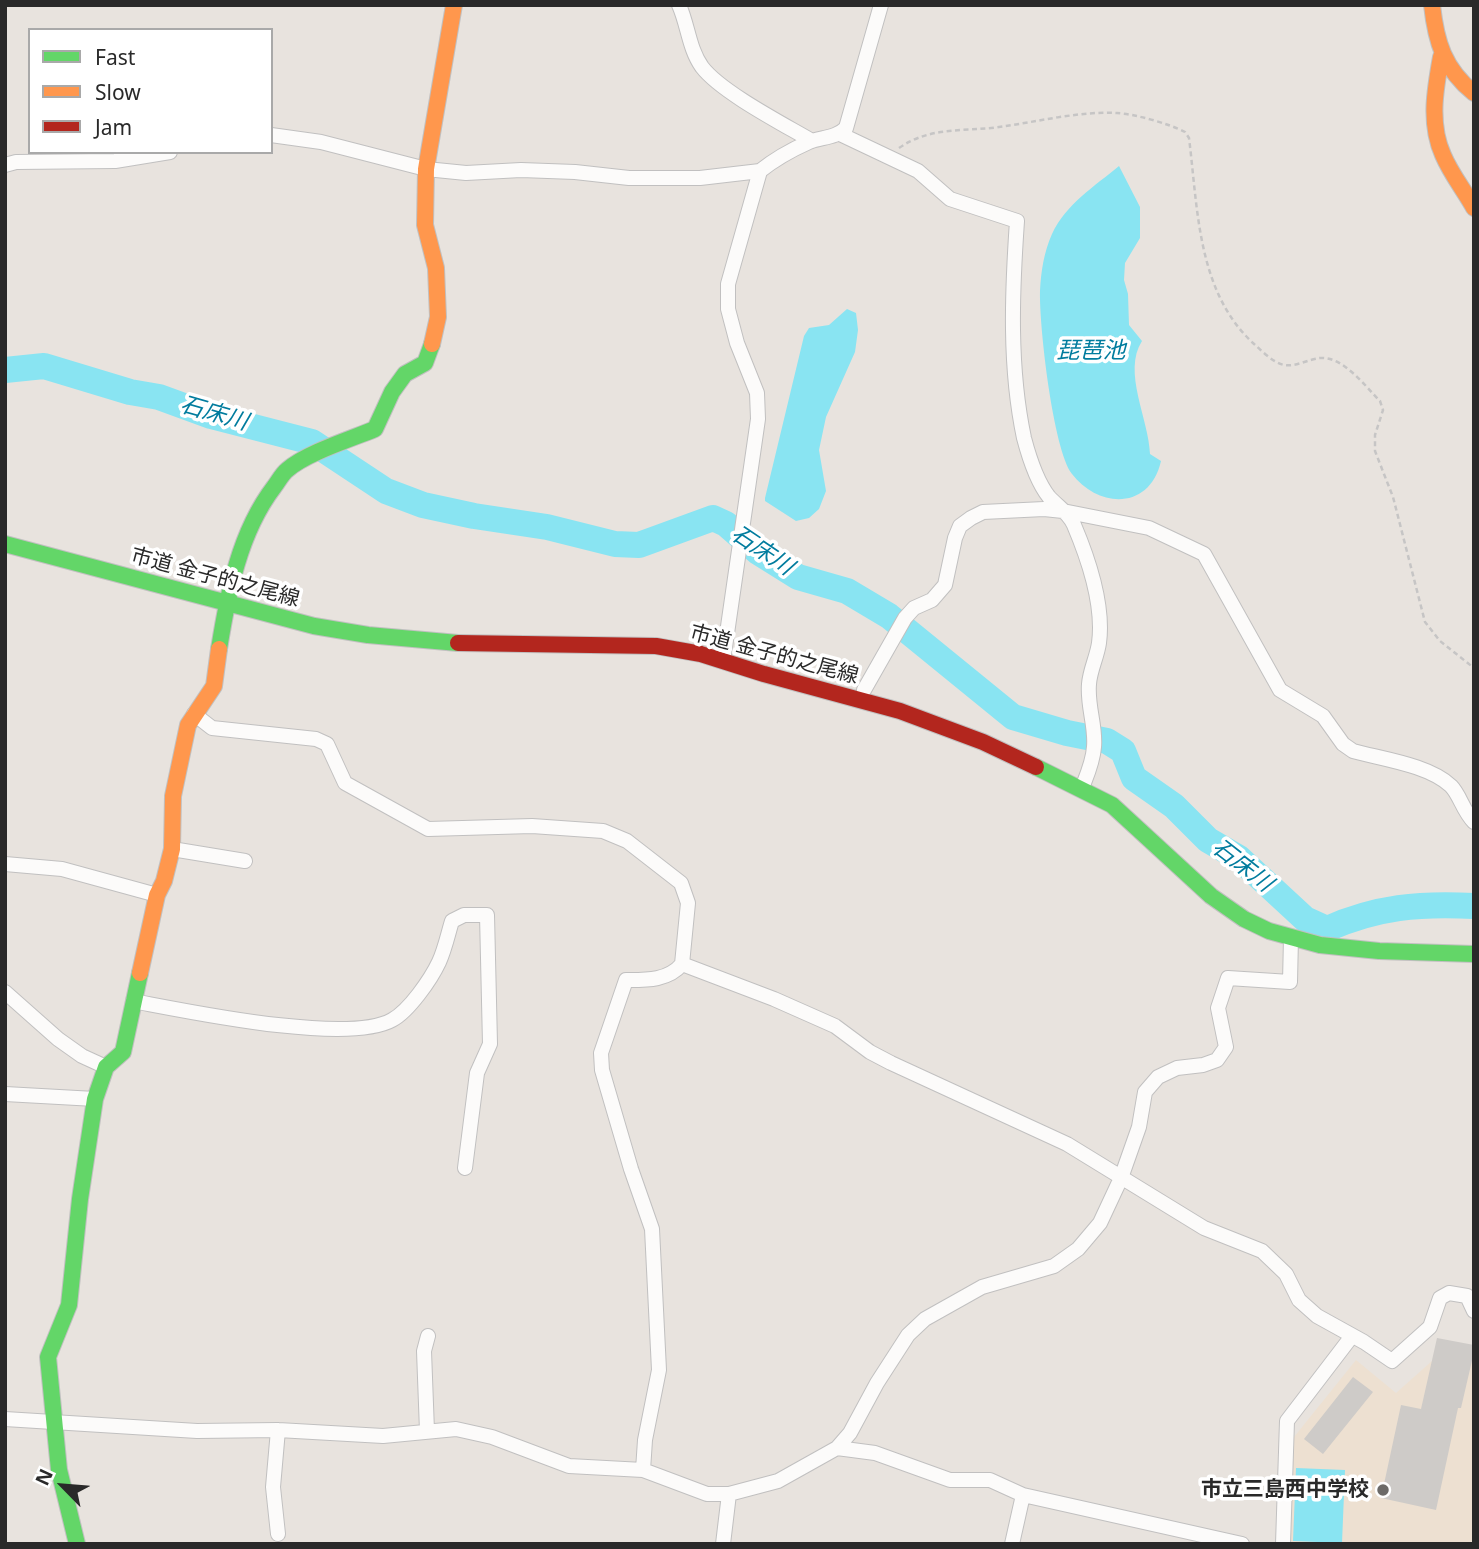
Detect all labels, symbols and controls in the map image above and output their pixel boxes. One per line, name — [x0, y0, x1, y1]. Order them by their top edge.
legend — [28, 28, 273, 154]
text: Fast — [95, 43, 135, 71]
text: Slow — [95, 78, 141, 106]
text: Jam — [95, 113, 132, 141]
water label: 琵琶池 — [1057, 337, 1125, 365]
water label: 石床川 — [177, 391, 251, 437]
water label: 石床川 — [726, 520, 798, 582]
street label: 市道 金子的之尾線 — [128, 543, 302, 613]
street label: 市道 金子的之尾線 — [687, 620, 861, 690]
water label: 石床川 — [1206, 834, 1278, 898]
north arrow — [28, 1451, 98, 1521]
text: N — [29, 1465, 59, 1490]
place label: 市立三島西中学校 — [1201, 1477, 1369, 1503]
marker: 市立三島西中学校 — [1375, 1482, 1391, 1498]

